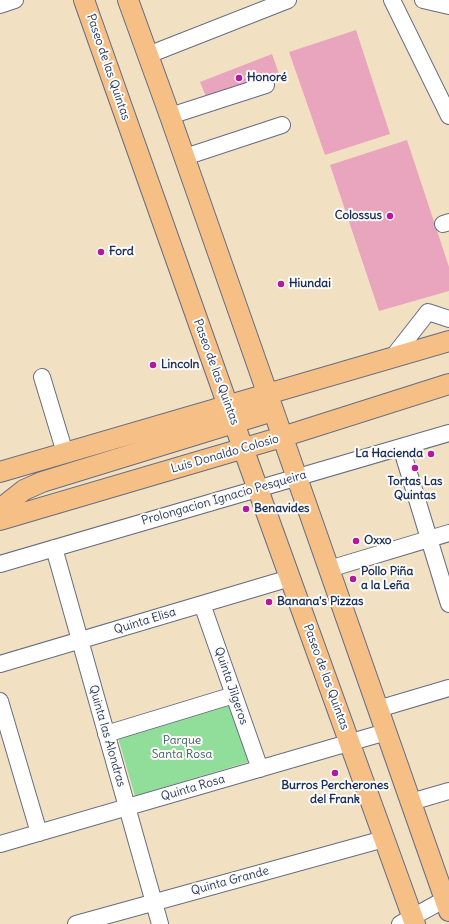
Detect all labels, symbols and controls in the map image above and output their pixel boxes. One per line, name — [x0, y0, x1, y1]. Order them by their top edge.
street label: Paseo de las Quintas — [83, 12, 133, 122]
place label: Honoré — [247, 71, 287, 85]
marker: Honoré — [234, 73, 244, 83]
place label: Colossus — [335, 209, 382, 223]
marker: Colossus — [385, 211, 395, 221]
place label: Ford — [109, 245, 134, 259]
marker: Ford — [96, 247, 106, 257]
place label: Hiundai — [289, 277, 331, 291]
marker: Hiundai — [276, 279, 286, 289]
street label: Paseo de las Quintas — [190, 317, 242, 427]
place label: Lincoln — [161, 358, 200, 372]
marker: Lincoln — [148, 360, 158, 370]
street label: Luis Donaldo Colosio — [169, 432, 281, 476]
place label: La Hacienda — [355, 447, 423, 461]
marker: La Hacienda — [426, 449, 436, 459]
marker: Tortas Las Quintas — [410, 463, 420, 473]
street label: Prolongacion Ignacio Pesqueira — [140, 468, 308, 528]
place label: Tortas Las Quintas — [387, 475, 443, 503]
place label: Benavides — [254, 502, 310, 516]
marker: Benavides — [241, 504, 251, 514]
place label: Oxxo — [364, 534, 392, 548]
marker: Oxxo — [351, 536, 361, 546]
place label: Pollo Piña a la Leña — [361, 565, 413, 593]
marker: Pollo Piña a la Leña — [348, 574, 358, 584]
place label: Banana's Pizzas — [277, 595, 364, 609]
marker: Banana's Pizzas — [264, 597, 274, 607]
street label: Quinta Elisa — [112, 605, 178, 637]
street label: Paseo de las Quintas — [300, 622, 352, 732]
street label: Quinta Jilgeros — [211, 645, 251, 727]
street label: Quinta las Alondras — [86, 683, 128, 789]
park label: Parque Santa Rosa — [152, 734, 212, 762]
marker: Burros Percherones del Frank — [330, 768, 340, 778]
street label: Quinta Rosa — [159, 772, 227, 804]
place label: Burros Percherones del Frank — [281, 779, 389, 807]
street label: Quinta Grande — [189, 864, 271, 898]

